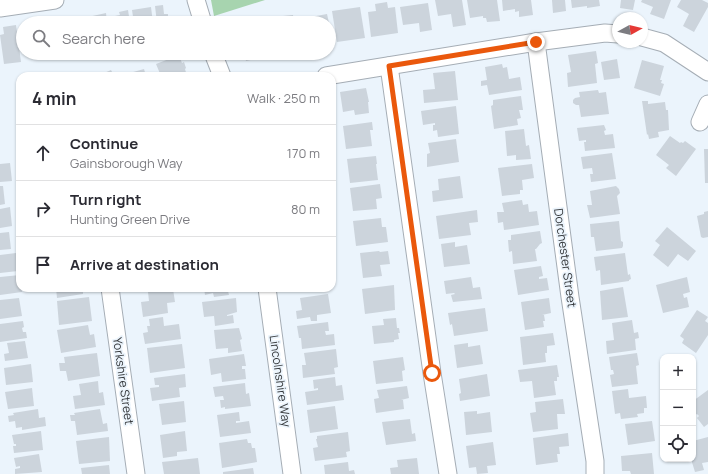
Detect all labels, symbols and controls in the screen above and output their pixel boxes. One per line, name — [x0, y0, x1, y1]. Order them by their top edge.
north arrow — [612, 12, 648, 48]
search box — [16, 16, 336, 60]
icon: search — [30, 27, 52, 49]
text: Search here — [62, 28, 145, 49]
route end — [527, 33, 545, 51]
text: 4 min — [32, 87, 76, 110]
text: Walk · 250 m — [247, 89, 320, 107]
text: Continue — [70, 133, 138, 154]
icon: ahead — [32, 142, 54, 164]
text: 170 m — [287, 144, 320, 162]
text: Gainsborough Way — [70, 154, 183, 172]
text: Turn right — [70, 189, 141, 210]
icon: right — [32, 198, 54, 220]
text: 80 m — [291, 200, 320, 218]
street label: Dorchester Street — [550, 207, 581, 309]
text: Hunting Green Drive — [70, 210, 190, 228]
icon: arrive — [32, 254, 54, 276]
text: Arrive at destination — [70, 254, 219, 275]
street label: Lincolnshire Way — [266, 334, 295, 429]
street label: Yorkshire Street — [109, 336, 138, 426]
map controls — [660, 354, 696, 462]
button: + — [660, 354, 696, 390]
route start — [423, 364, 441, 382]
button: − — [660, 390, 696, 426]
button: locate — [660, 426, 696, 462]

